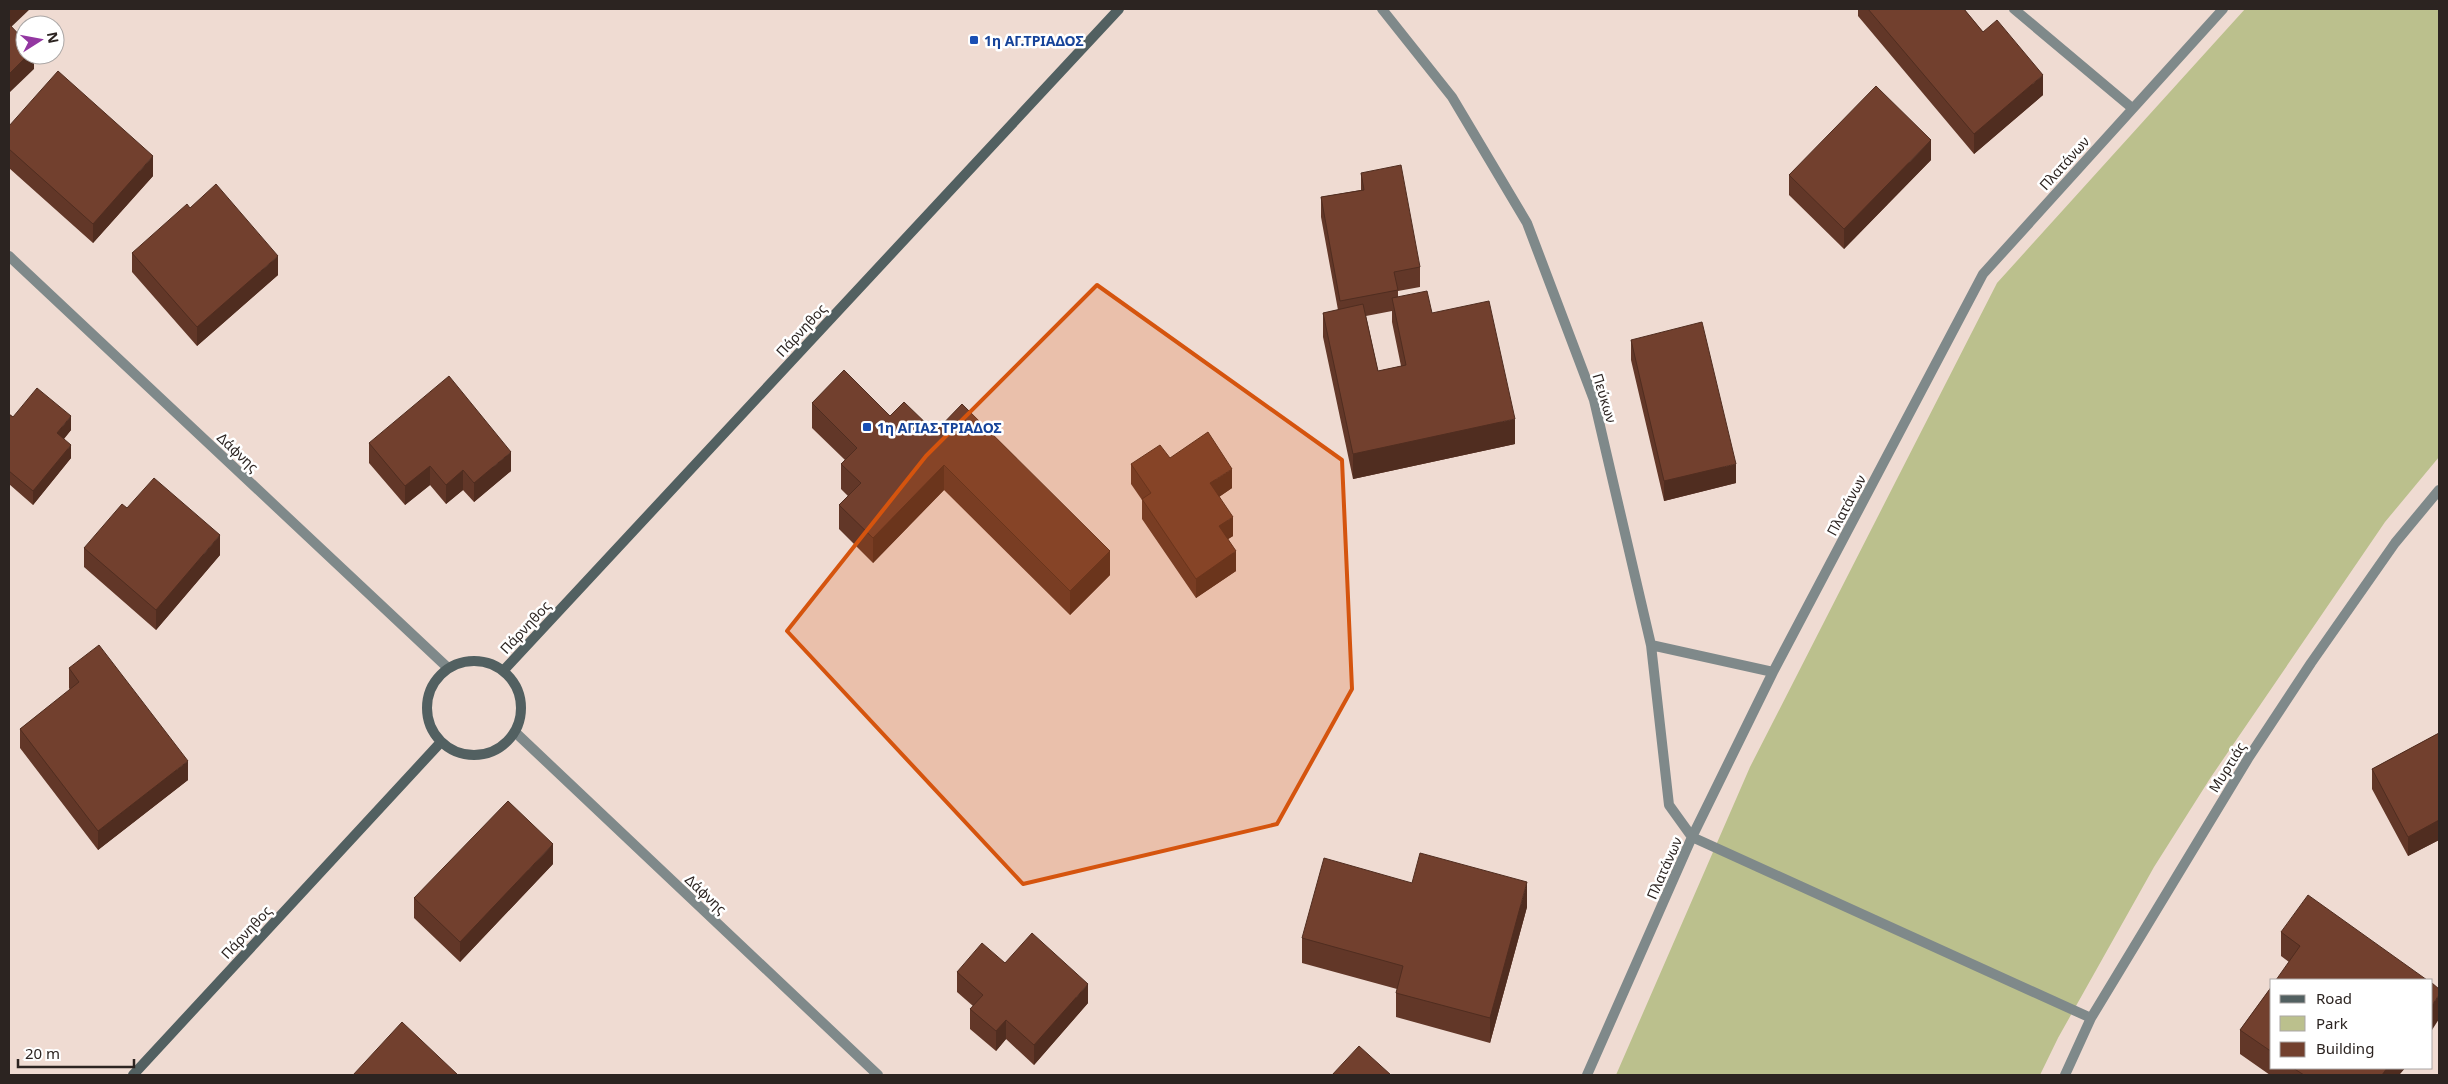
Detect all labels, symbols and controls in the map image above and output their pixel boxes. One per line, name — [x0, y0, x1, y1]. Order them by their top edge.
north arrow — [15, 15, 65, 65]
text: N — [43, 30, 64, 45]
place label: 1η ΑΓ.ΤΡΙΑΔΟΣ — [984, 31, 1084, 50]
marker: 1η ΑΓ.ΤΡΙΑΔΟΣ — [968, 34, 980, 46]
street label: Πλατάνων — [2035, 132, 2093, 194]
street label: Πάρνηθος — [771, 299, 831, 361]
street label: Πεύκων — [1588, 371, 1622, 425]
place label: 1η ΑΓΙΑΣ ΤΡΙΑΔΟΣ — [877, 418, 1002, 437]
marker: 1η ΑΓΙΑΣ ΤΡΙΑΔΟΣ — [861, 421, 873, 433]
street label: Δάφνης — [213, 428, 263, 476]
street label: Πλατάνων — [1822, 471, 1870, 539]
street label: Πάρνηθος — [495, 596, 555, 658]
street label: Μυρτιάς — [2204, 738, 2250, 796]
street label: Πλατάνων — [1642, 834, 1686, 902]
street label: Δάφνης — [681, 870, 731, 918]
street label: Πάρνηθος — [216, 901, 276, 963]
legend — [2270, 979, 2433, 1069]
text: Road — [2316, 988, 2352, 1008]
text: Park — [2316, 1013, 2348, 1033]
scale bar — [18, 1036, 134, 1068]
text: Building — [2316, 1038, 2374, 1058]
text: 20 m — [25, 1043, 60, 1063]

